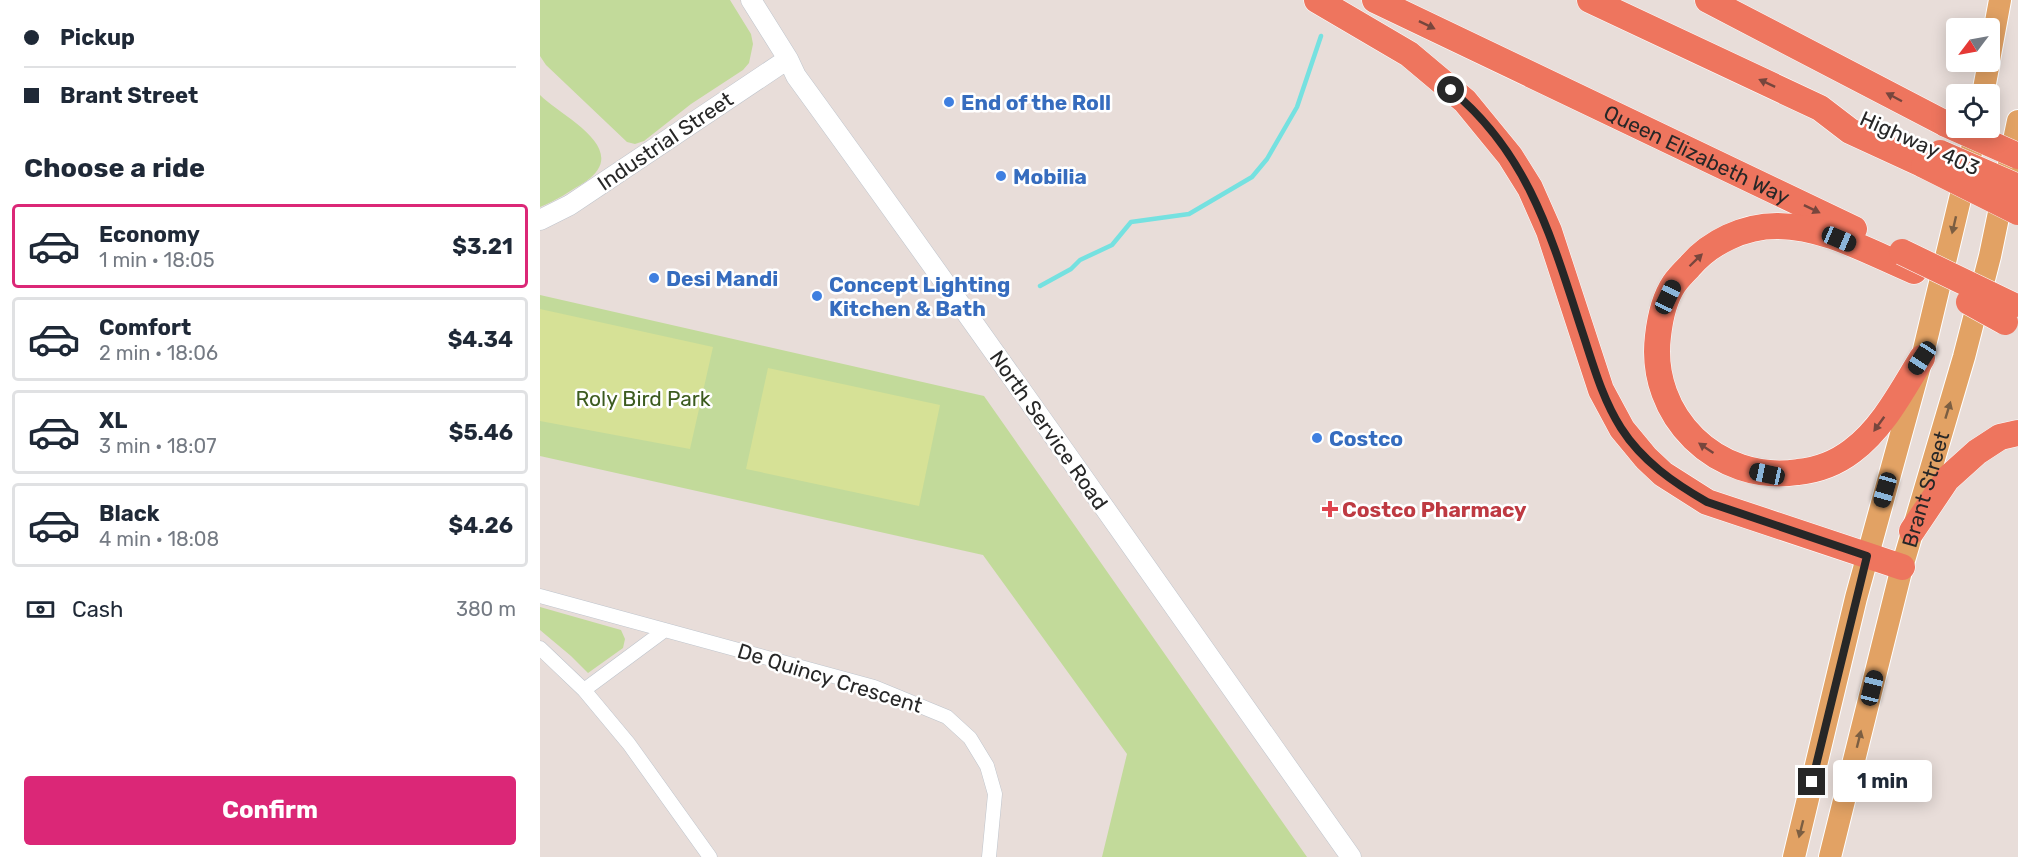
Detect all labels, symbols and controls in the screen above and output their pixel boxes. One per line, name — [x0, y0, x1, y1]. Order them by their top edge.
north arrow — [1946, 18, 2000, 72]
map controls — [1946, 18, 2000, 138]
one-way arrow — [1419, 21, 1436, 30]
text: Pickup — [60, 24, 135, 51]
route start — [1437, 76, 1464, 103]
one-way arrow — [1759, 78, 1776, 87]
text: Brant Street — [60, 82, 198, 109]
button: locate — [1946, 84, 2000, 138]
street label: Industrial Street — [592, 86, 738, 196]
place label: End of the Roll — [961, 90, 1111, 115]
one-way arrow — [1885, 92, 1902, 102]
marker: End of the Roll — [942, 95, 956, 109]
street label: Queen Elizabeth Way — [1600, 99, 1794, 209]
street label: Highway 403 — [1856, 105, 1984, 181]
text: Choose a ride — [24, 152, 205, 184]
place label: Mobilia — [1013, 164, 1087, 189]
marker: Mobilia — [994, 169, 1008, 183]
one-way arrow — [1803, 204, 1820, 213]
one-way arrow — [1948, 216, 1958, 235]
icon: car — [27, 219, 81, 273]
text: Economy — [99, 221, 200, 248]
car — [1819, 224, 1859, 254]
text: $3.21 — [452, 233, 513, 260]
text: 1 min · 18:05 — [99, 248, 215, 272]
one-way arrow — [1688, 254, 1702, 268]
place label: Desi Mandi — [666, 266, 778, 291]
marker: Desi Mandi — [647, 271, 661, 285]
place label: Concept Lighting Kitchen & Bath — [829, 272, 1010, 321]
car — [1652, 277, 1684, 317]
marker: Concept Lighting Kitchen & Bath — [810, 289, 824, 303]
icon: car — [27, 312, 81, 366]
text: Comfort — [99, 314, 191, 341]
text: $4.34 — [448, 326, 513, 353]
car — [1905, 338, 1939, 378]
text: 2 min · 18:06 — [99, 341, 218, 365]
street label: North Service Road — [985, 346, 1113, 514]
park label: Roly Bird Park — [575, 386, 711, 411]
one-way arrow — [1944, 401, 1953, 419]
icon: car — [27, 405, 81, 459]
text: XL — [99, 407, 127, 434]
one-way arrow — [1873, 416, 1885, 432]
text: $5.46 — [449, 419, 513, 446]
place label: Costco — [1329, 426, 1403, 451]
street label: Brant Street — [1896, 428, 1954, 550]
marker: Costco — [1310, 431, 1324, 445]
text: 3 min · 18:07 — [99, 434, 216, 458]
one-way arrow — [1698, 443, 1714, 454]
car — [1748, 461, 1786, 487]
car — [1871, 470, 1899, 510]
place label: Costco Pharmacy — [1342, 497, 1527, 522]
icon: car — [27, 498, 81, 552]
text: Black — [99, 500, 160, 527]
marker: Costco Pharmacy — [1323, 502, 1337, 516]
text: $4.26 — [449, 512, 513, 539]
text: 4 min · 18:08 — [99, 527, 219, 551]
icon: cash — [24, 593, 57, 626]
text: Cash — [72, 596, 123, 623]
text: 380 m — [456, 597, 516, 621]
street label: De Quincy Crescent — [735, 638, 925, 718]
car — [1859, 668, 1885, 708]
one-way arrow — [1855, 730, 1865, 748]
callout: 1 min — [1833, 761, 1932, 803]
route end — [1798, 768, 1825, 795]
text: 1 min — [1857, 769, 1908, 793]
button: Confirm — [24, 776, 516, 845]
one-way arrow — [1796, 819, 1806, 838]

